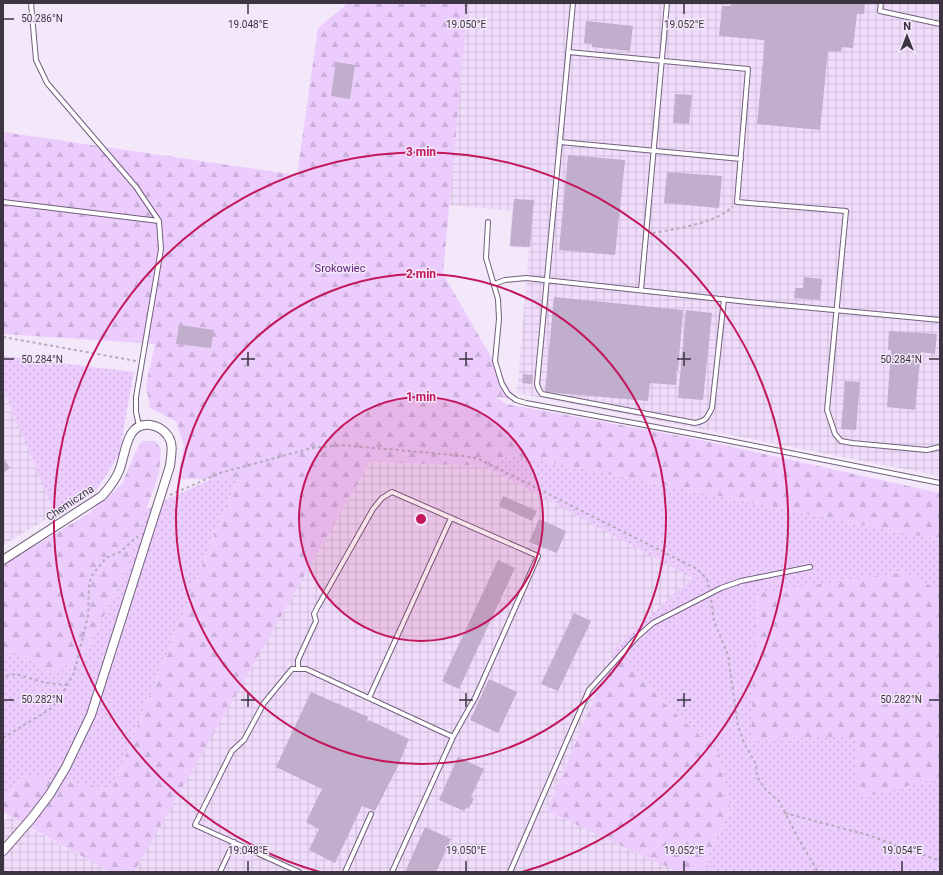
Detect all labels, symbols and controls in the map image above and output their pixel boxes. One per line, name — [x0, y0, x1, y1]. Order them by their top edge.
text: 50.286°N — [21, 13, 63, 24]
north arrow — [887, 16, 927, 56]
text: 19.048°E — [228, 19, 268, 30]
text: 19.050°E — [446, 19, 486, 30]
text: 19.052°E — [664, 19, 704, 30]
text: N — [903, 20, 911, 33]
text: 3 min — [406, 145, 436, 159]
park label: Srokowiec — [315, 262, 366, 275]
text: 2 min — [406, 267, 436, 281]
text: 50.284°N — [21, 354, 63, 365]
text: 50.284°N — [880, 354, 922, 365]
text: 1 min — [406, 390, 436, 404]
street label: Chemiczna — [44, 482, 96, 524]
centre of rings — [414, 512, 428, 526]
text: 50.282°N — [21, 694, 63, 705]
text: 50.282°N — [880, 694, 922, 705]
text: 19.048°E — [228, 845, 268, 856]
text: 19.050°E — [446, 845, 486, 856]
text: 19.052°E — [664, 845, 704, 856]
text: 19.054°E — [882, 845, 922, 856]

